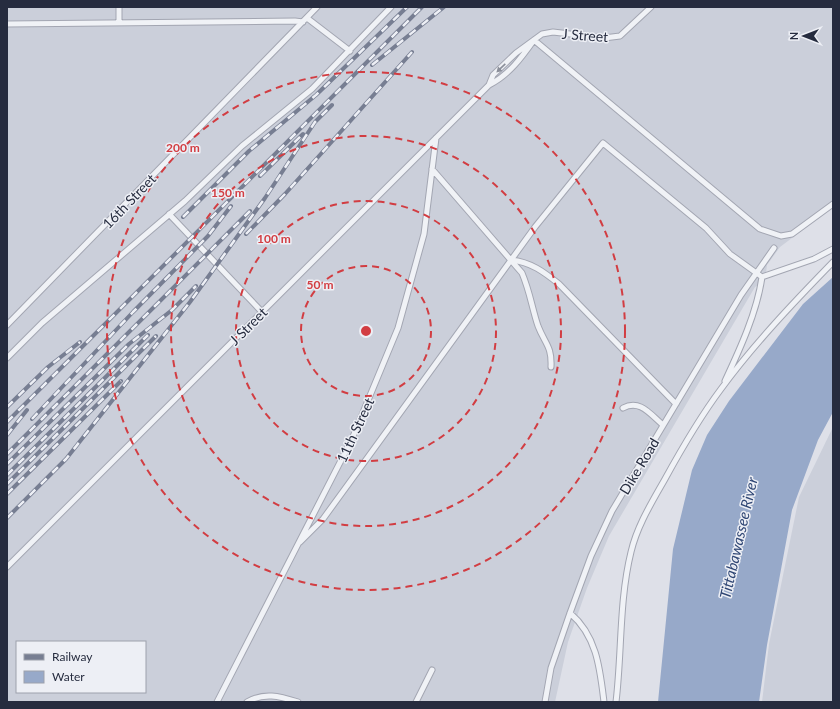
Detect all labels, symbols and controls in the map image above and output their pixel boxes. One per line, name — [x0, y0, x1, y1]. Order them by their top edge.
north arrow — [784, 16, 824, 56]
street label: J Street — [561, 25, 609, 45]
text: N — [787, 32, 800, 40]
one-way arrow — [496, 63, 506, 72]
text: 200 m — [166, 140, 200, 155]
street label: 16th Street — [99, 170, 159, 232]
text: 150 m — [211, 185, 245, 200]
text: 100 m — [257, 231, 291, 246]
text: 50 m — [307, 277, 333, 292]
street label: J Street — [226, 304, 270, 348]
centre of rings — [359, 324, 373, 338]
street label: 11th Street — [333, 395, 377, 465]
street label: Dike Road — [616, 435, 662, 497]
water label: Tittabawassee River — [715, 475, 761, 601]
legend — [16, 641, 146, 693]
text: Railway — [52, 649, 93, 664]
text: Water — [52, 669, 85, 684]

